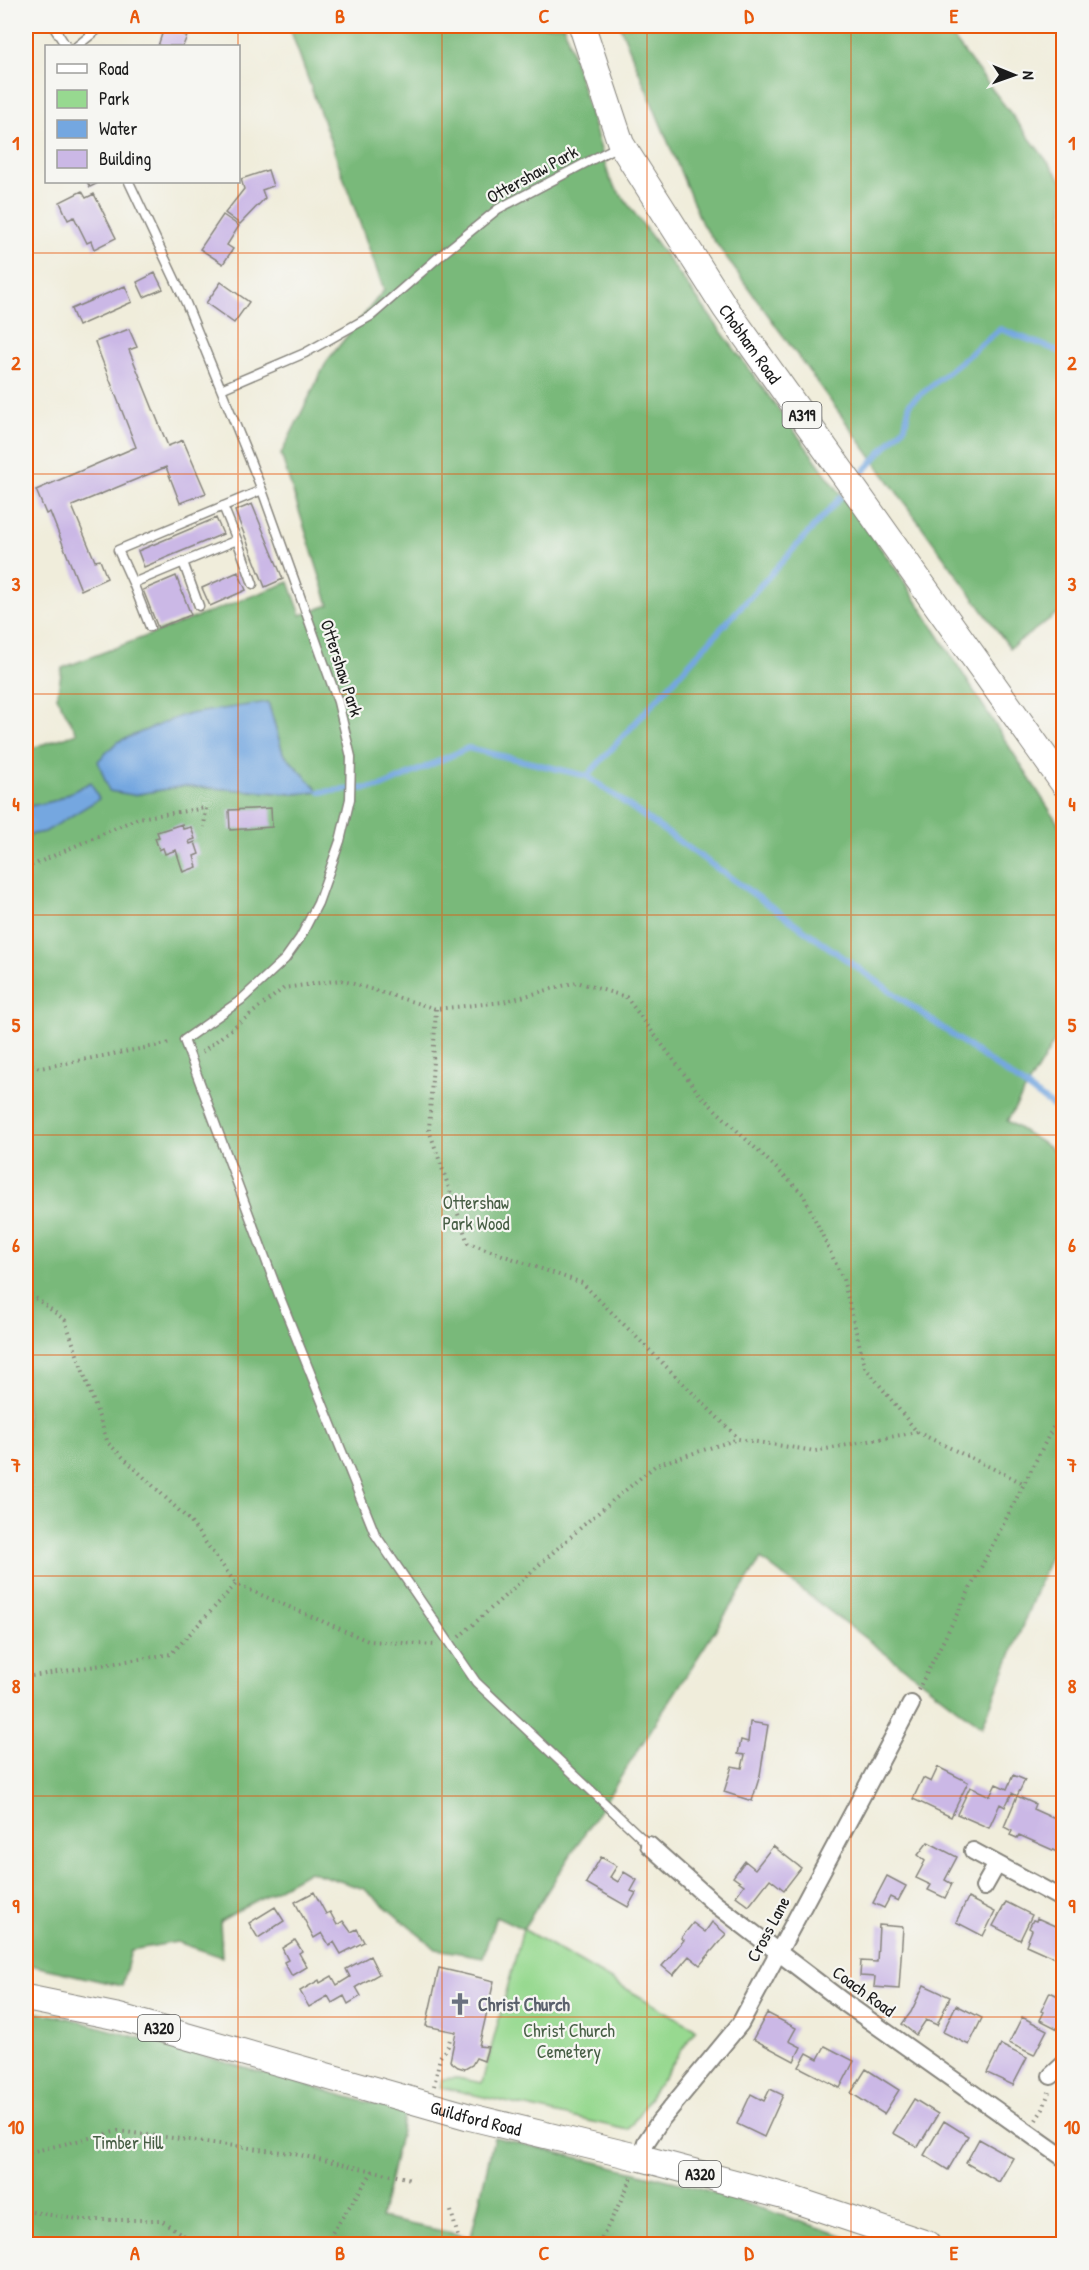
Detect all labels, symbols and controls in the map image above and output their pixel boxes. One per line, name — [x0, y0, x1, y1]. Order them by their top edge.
text: A — [130, 2, 140, 29]
text: B — [335, 2, 345, 29]
text: C — [539, 2, 550, 29]
text: D — [744, 2, 754, 29]
text: E — [950, 2, 959, 29]
legend — [45, 45, 240, 183]
north arrow — [984, 45, 1044, 105]
text: Road — [99, 56, 129, 81]
text: N — [1018, 71, 1040, 80]
text: Park — [99, 86, 130, 111]
text: Water — [99, 116, 137, 141]
text: 1 — [12, 129, 20, 156]
text: 1 — [1068, 129, 1076, 156]
street label: Ottershaw Park — [482, 138, 583, 209]
text: Building — [99, 146, 151, 171]
street label: Chobham Road — [713, 298, 787, 388]
text: 2 — [11, 349, 21, 376]
text: 2 — [1067, 349, 1077, 376]
road number: A319 — [782, 402, 822, 428]
text: 3 — [12, 570, 21, 597]
text: 3 — [1068, 570, 1077, 597]
street label: Ottershaw Park — [315, 616, 370, 720]
text: 4 — [12, 790, 20, 817]
text: 4 — [1068, 790, 1076, 817]
text: 5 — [12, 1011, 21, 1038]
text: 5 — [1068, 1011, 1077, 1038]
park label: Ottershaw Park Wood — [443, 1190, 509, 1236]
text: 6 — [12, 1231, 20, 1258]
text: 6 — [1068, 1231, 1076, 1258]
text: 7 — [10, 1451, 21, 1478]
text: 7 — [1066, 1451, 1077, 1478]
text: 8 — [12, 1672, 21, 1699]
text: 8 — [1068, 1672, 1077, 1699]
text: 9 — [12, 1892, 20, 1919]
street label: Cross Lane — [740, 1892, 796, 1966]
text: 9 — [1068, 1892, 1076, 1919]
street label: Coach Road — [827, 1960, 901, 2022]
church icon: Christ Church — [447, 1991, 473, 2017]
place label: Christ Church — [478, 1992, 570, 2017]
road number: A320 — [138, 2015, 180, 2041]
park label: Christ Church Cemetery — [523, 2018, 615, 2064]
street label: Guildford Road — [428, 2094, 524, 2141]
text: 10 — [8, 2113, 24, 2140]
text: 10 — [1064, 2113, 1080, 2140]
park label: Timber Hill — [93, 2130, 164, 2155]
road number: A320 — [679, 2161, 721, 2187]
text: A — [130, 2239, 140, 2266]
text: B — [335, 2239, 345, 2266]
text: C — [539, 2239, 550, 2266]
text: D — [744, 2239, 754, 2266]
text: E — [950, 2239, 959, 2266]

